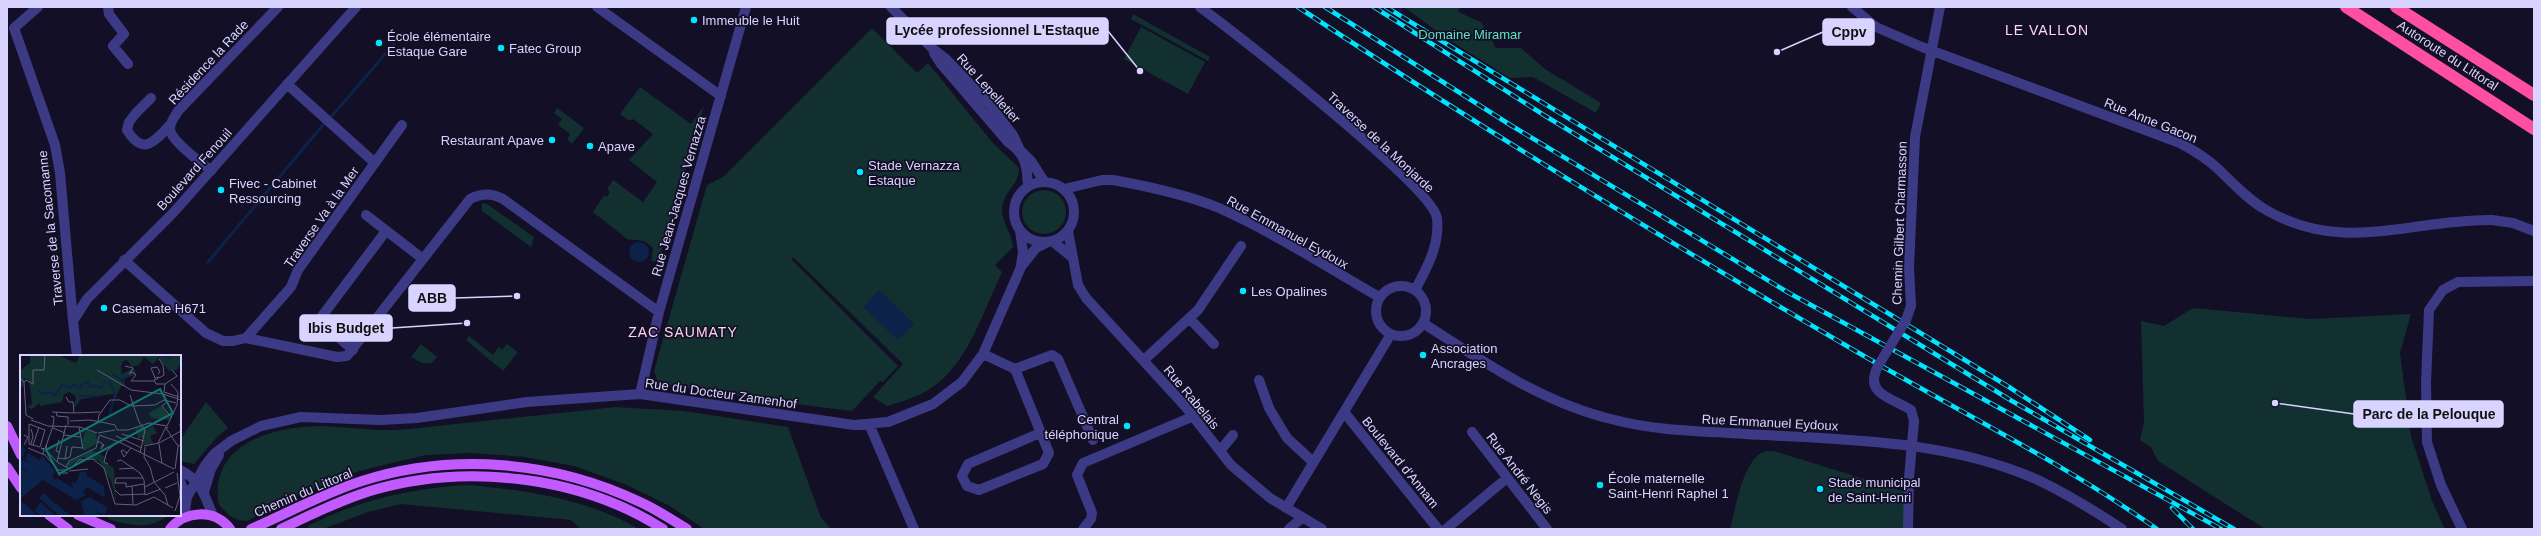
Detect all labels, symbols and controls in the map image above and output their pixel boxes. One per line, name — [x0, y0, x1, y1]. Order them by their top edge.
place label: Immeuble le Huit — [702, 13, 800, 28]
marker: Immeuble le Huit — [689, 15, 699, 25]
street label: Résidence la Rade — [165, 17, 251, 108]
street label: Autoroute du Littoral — [2395, 17, 2501, 94]
callout: Lycée professionnel L'Estaque — [887, 18, 1108, 44]
callout: Cppv — [1823, 19, 1874, 45]
text: Lycée professionnel L'Estaque — [894, 22, 1100, 38]
district label: LE VALLON — [2005, 22, 2089, 38]
text: Cppv — [1832, 24, 1867, 40]
park label: Domaine Miramar — [1418, 27, 1522, 42]
place label: École élémentaire Estaque Gare — [387, 29, 491, 59]
marker: École élémentaire Estaque Gare — [374, 38, 384, 48]
place label: Fatec Group — [509, 41, 581, 56]
marker: Fatec Group — [496, 43, 506, 53]
street label: Rue Lepelletier — [954, 51, 1024, 126]
street label: Traverse de la Monjarde — [1324, 89, 1437, 196]
street label: Rue Anne Gacon — [2102, 95, 2200, 146]
street label: Rue Jean-Jacques Vernazza — [648, 113, 709, 278]
street label: Boulevard Fenouil — [154, 125, 235, 213]
place label: Restaurant Apave — [441, 133, 544, 148]
marker: Restaurant Apave — [547, 135, 557, 145]
place label: Apave — [598, 139, 635, 154]
marker: Apave — [585, 141, 595, 151]
street label: Chemin Gilbert Charmasson — [1889, 141, 1910, 305]
street label: Traverse de la Sacomanne — [35, 150, 66, 306]
place label: Stade Vernazza Estaque — [868, 158, 961, 188]
street label: Traverse Va à la Mer — [281, 163, 362, 271]
marker: Stade Vernazza Estaque — [855, 167, 865, 177]
place label: Fivec - Cabinet Ressourcing — [229, 176, 317, 206]
marker: Fivec - Cabinet Ressourcing — [216, 185, 226, 195]
street label: Rue Emmanuel Eydoux — [1224, 193, 1352, 272]
place label: Les Opalines — [1251, 284, 1327, 299]
callout: ABB — [409, 285, 455, 311]
marker: Les Opalines — [1238, 286, 1248, 296]
text: ABB — [417, 290, 447, 306]
place label: Casemate H671 — [112, 301, 206, 316]
marker: Casemate H671 — [99, 303, 109, 313]
callout: Ibis Budget — [300, 315, 392, 341]
text: Ibis Budget — [308, 320, 384, 336]
district label: ZAC SAUMATY — [628, 324, 738, 340]
place label: Association Ancrages — [1431, 341, 1497, 371]
marker: Association Ancrages — [1418, 350, 1428, 360]
inset map — [20, 355, 181, 516]
street label: Rue Rabelais — [1161, 363, 1223, 432]
street label: Rue du Docteur Zamenhof — [644, 375, 798, 412]
callout: Parc de la Pelouque — [2354, 401, 2503, 427]
text: Parc de la Pelouque — [2362, 406, 2496, 422]
street label: Rue Emmanuel Eydoux — [1701, 411, 1839, 434]
place label: Central téléphonique — [1045, 412, 1119, 442]
street label: Boulevard d'Annam — [1359, 414, 1442, 511]
marker: Central téléphonique — [1122, 421, 1132, 431]
street label: Rue André Negis — [1483, 430, 1556, 517]
street label: Chemin du Littoral — [252, 465, 355, 520]
place label: École maternelle Saint-Henri Raphel 1 — [1608, 471, 1729, 501]
place label: Stade municipal de Saint-Henri — [1828, 475, 1921, 505]
marker: École maternelle Saint-Henri Raphel 1 — [1595, 480, 1605, 490]
marker: Stade municipal de Saint-Henri — [1815, 484, 1825, 494]

